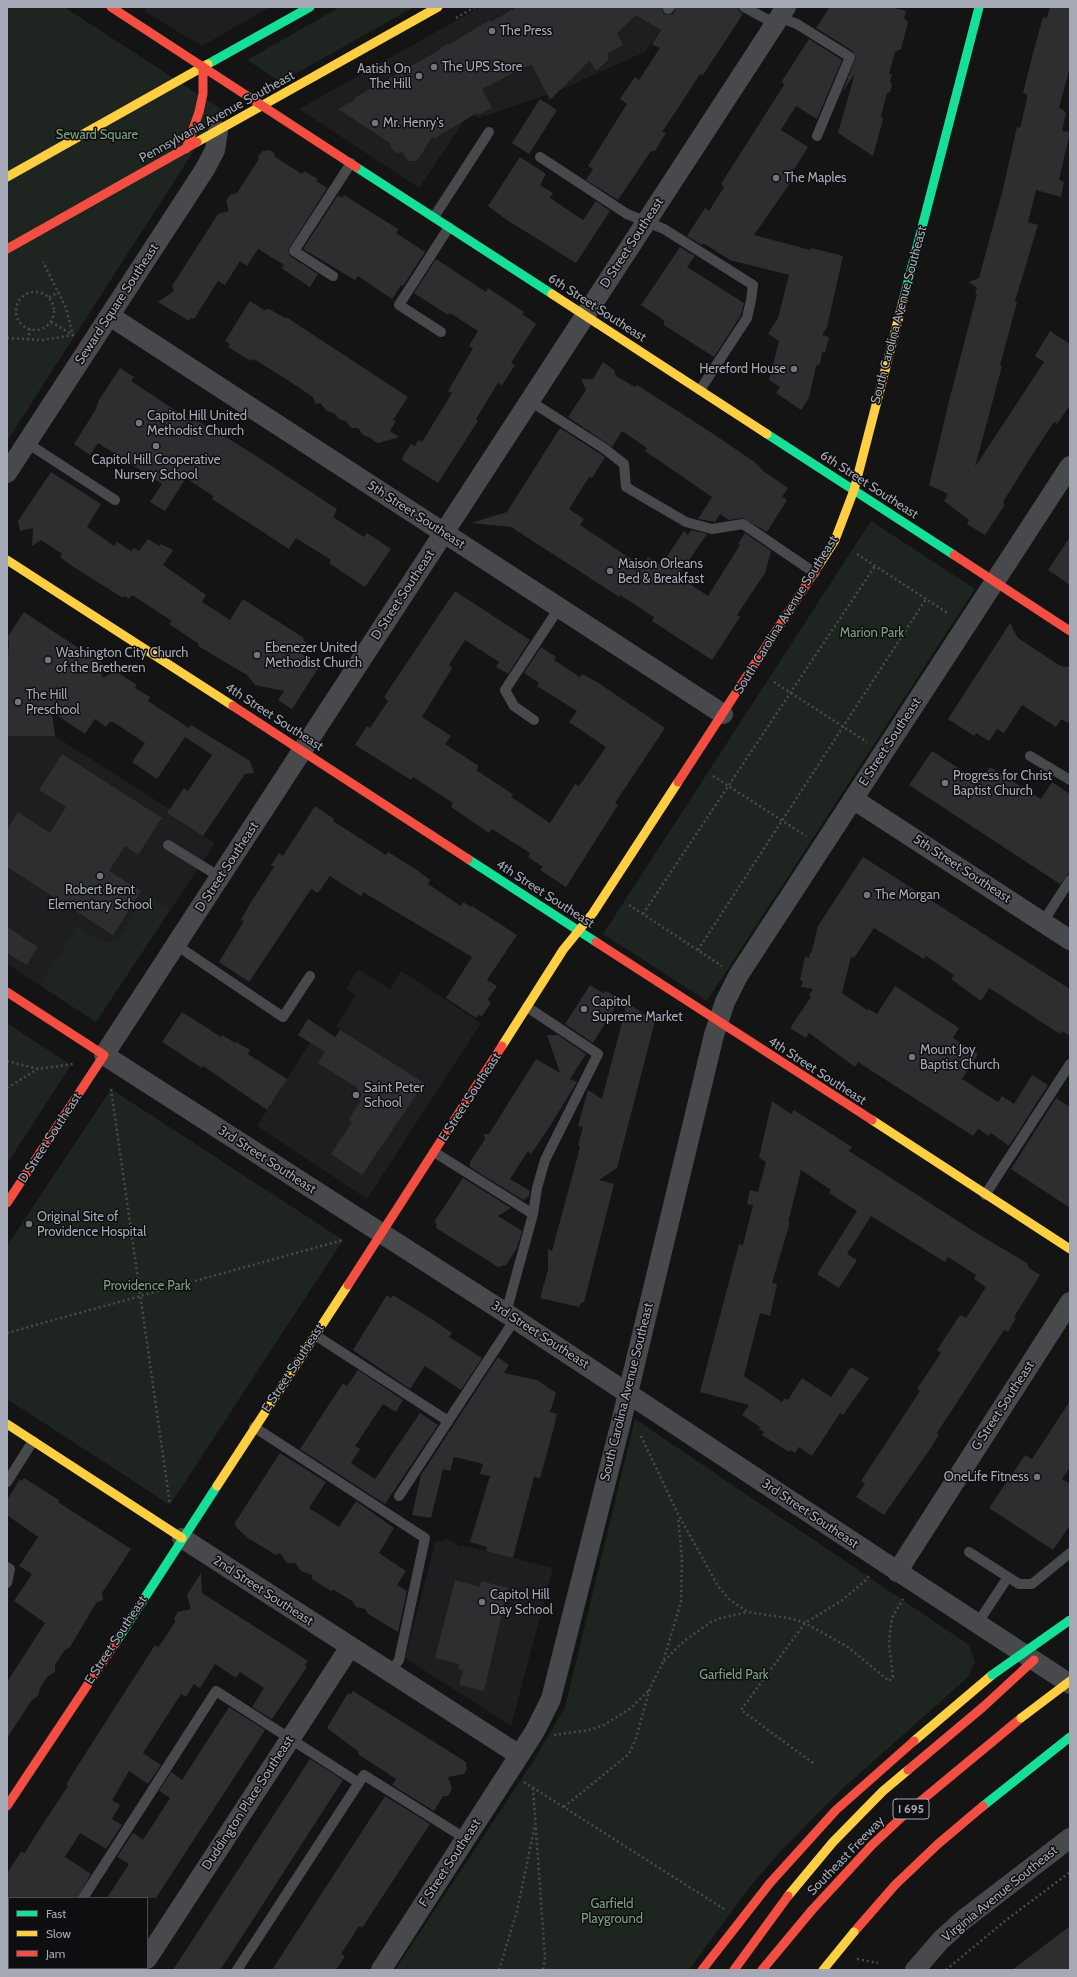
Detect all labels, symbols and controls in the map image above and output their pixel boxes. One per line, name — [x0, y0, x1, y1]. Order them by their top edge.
place label: The Press — [500, 23, 552, 39]
marker: The Press — [487, 26, 497, 36]
place label: The UPS Store — [442, 59, 522, 75]
place label: Aatish On The Hill — [357, 61, 411, 92]
marker: The UPS Store — [429, 62, 439, 72]
street label: Pennsylvania Avenue Southeast — [137, 68, 297, 166]
marker: Aatish On The Hill — [414, 71, 424, 81]
place label: Mr. Henry's — [383, 115, 444, 131]
marker: Mr. Henry's — [370, 118, 380, 128]
park label: Seward Square — [56, 127, 138, 143]
place label: The Maples — [784, 170, 846, 186]
marker: The Maples — [771, 173, 781, 183]
street label: D Street Southeast — [597, 195, 667, 291]
street label: South Carolina Avenue Southeast — [868, 224, 930, 406]
street label: Seward Square Southeast — [72, 241, 162, 367]
street label: 6th Street Southeast — [545, 270, 649, 346]
place label: Hereford House — [699, 361, 786, 377]
marker: Hereford House — [789, 364, 799, 374]
place label: Capitol Hill United Methodist Church — [147, 408, 247, 439]
marker: Capitol Hill United Methodist Church — [134, 418, 144, 428]
marker: Capitol Hill Cooperative Nursery School — [151, 441, 161, 451]
street label: 6th Street Southeast — [817, 447, 921, 523]
place label: Capitol Hill Cooperative Nursery School — [92, 452, 220, 483]
street label: 5th Street Southeast — [364, 478, 468, 552]
street label: South Carolina Avenue Southeast — [731, 533, 841, 697]
street label: D Street Southeast — [368, 547, 438, 643]
place label: Maison Orleans Bed & Breakfast — [618, 556, 704, 587]
marker: Maison Orleans Bed & Breakfast — [605, 566, 615, 576]
park label: Marion Park — [840, 625, 904, 641]
place label: Ebenezer United Methodist Church — [265, 640, 362, 671]
place label: Washington City Church of the Bretheren — [56, 645, 188, 676]
marker: Ebenezer United Methodist Church — [252, 650, 262, 660]
marker: Washington City Church of the Bretheren — [43, 655, 53, 665]
street label: 4th Street Southeast — [222, 679, 326, 755]
place label: The Hill Preschool — [26, 687, 80, 718]
street label: E Street Southeast — [856, 695, 924, 789]
marker: The Hill Preschool — [13, 697, 23, 707]
place label: Progress for Christ Baptist Church — [953, 768, 1052, 799]
marker: Progress for Christ Baptist Church — [940, 778, 950, 788]
street label: D Street Southeast — [192, 819, 262, 915]
street label: 5th Street Southeast — [910, 832, 1014, 906]
street label: 4th Street Southeast — [493, 856, 597, 932]
marker: Robert Brent Elementary School — [95, 871, 105, 881]
place label: Robert Brent Elementary School — [48, 882, 152, 913]
place label: The Morgan — [875, 887, 940, 903]
marker: The Morgan — [862, 890, 872, 900]
place label: Capitol Supreme Market — [592, 994, 683, 1025]
marker: Capitol Supreme Market — [579, 1004, 589, 1014]
street label: 4th Street Southeast — [765, 1033, 869, 1109]
place label: Mount Joy Baptist Church — [920, 1042, 1000, 1073]
street label: E Street Southeast — [436, 1050, 504, 1144]
marker: Mount Joy Baptist Church — [907, 1052, 917, 1062]
place label: Saint Peter School — [364, 1080, 424, 1111]
street label: D Street Southeast — [15, 1090, 85, 1186]
marker: Saint Peter School — [351, 1090, 361, 1100]
street label: 3rd Street Southeast — [215, 1123, 319, 1197]
place label: Original Site of Providence Hospital — [37, 1209, 146, 1240]
marker: Original Site of Providence Hospital — [24, 1219, 34, 1229]
park label: Providence Park — [103, 1278, 191, 1294]
street label: 3rd Street Southeast — [488, 1298, 592, 1372]
street label: South Carolina Avenue Southeast — [597, 1301, 657, 1483]
street label: E Street Southeast — [259, 1321, 327, 1415]
street label: G Street Southeast — [968, 1358, 1038, 1454]
place label: OneLife Fitness — [944, 1469, 1029, 1485]
marker: OneLife Fitness — [1032, 1472, 1042, 1482]
street label: 3rd Street Southeast — [759, 1476, 861, 1552]
street label: 2nd Street Southeast — [210, 1553, 316, 1629]
place label: Capitol Hill Day School — [490, 1587, 553, 1618]
street label: E Street Southeast — [82, 1593, 150, 1687]
marker: Capitol Hill Day School — [477, 1597, 487, 1607]
park label: Garfield Park — [699, 1667, 769, 1683]
street label: Duddington Place Southeast — [199, 1733, 297, 1873]
road number: I 695 — [893, 1799, 929, 1819]
street label: Southeast Freeway — [804, 1813, 888, 1899]
street label: F Street Southeast — [416, 1816, 484, 1910]
street label: Virginia Avenue Southeast — [939, 1843, 1061, 1945]
park label: Garfield Playground — [581, 1896, 643, 1927]
legend — [8, 1897, 148, 1969]
text: Fast — [46, 1906, 66, 1921]
text: Slow — [46, 1926, 71, 1941]
text: Jam — [46, 1946, 65, 1961]

